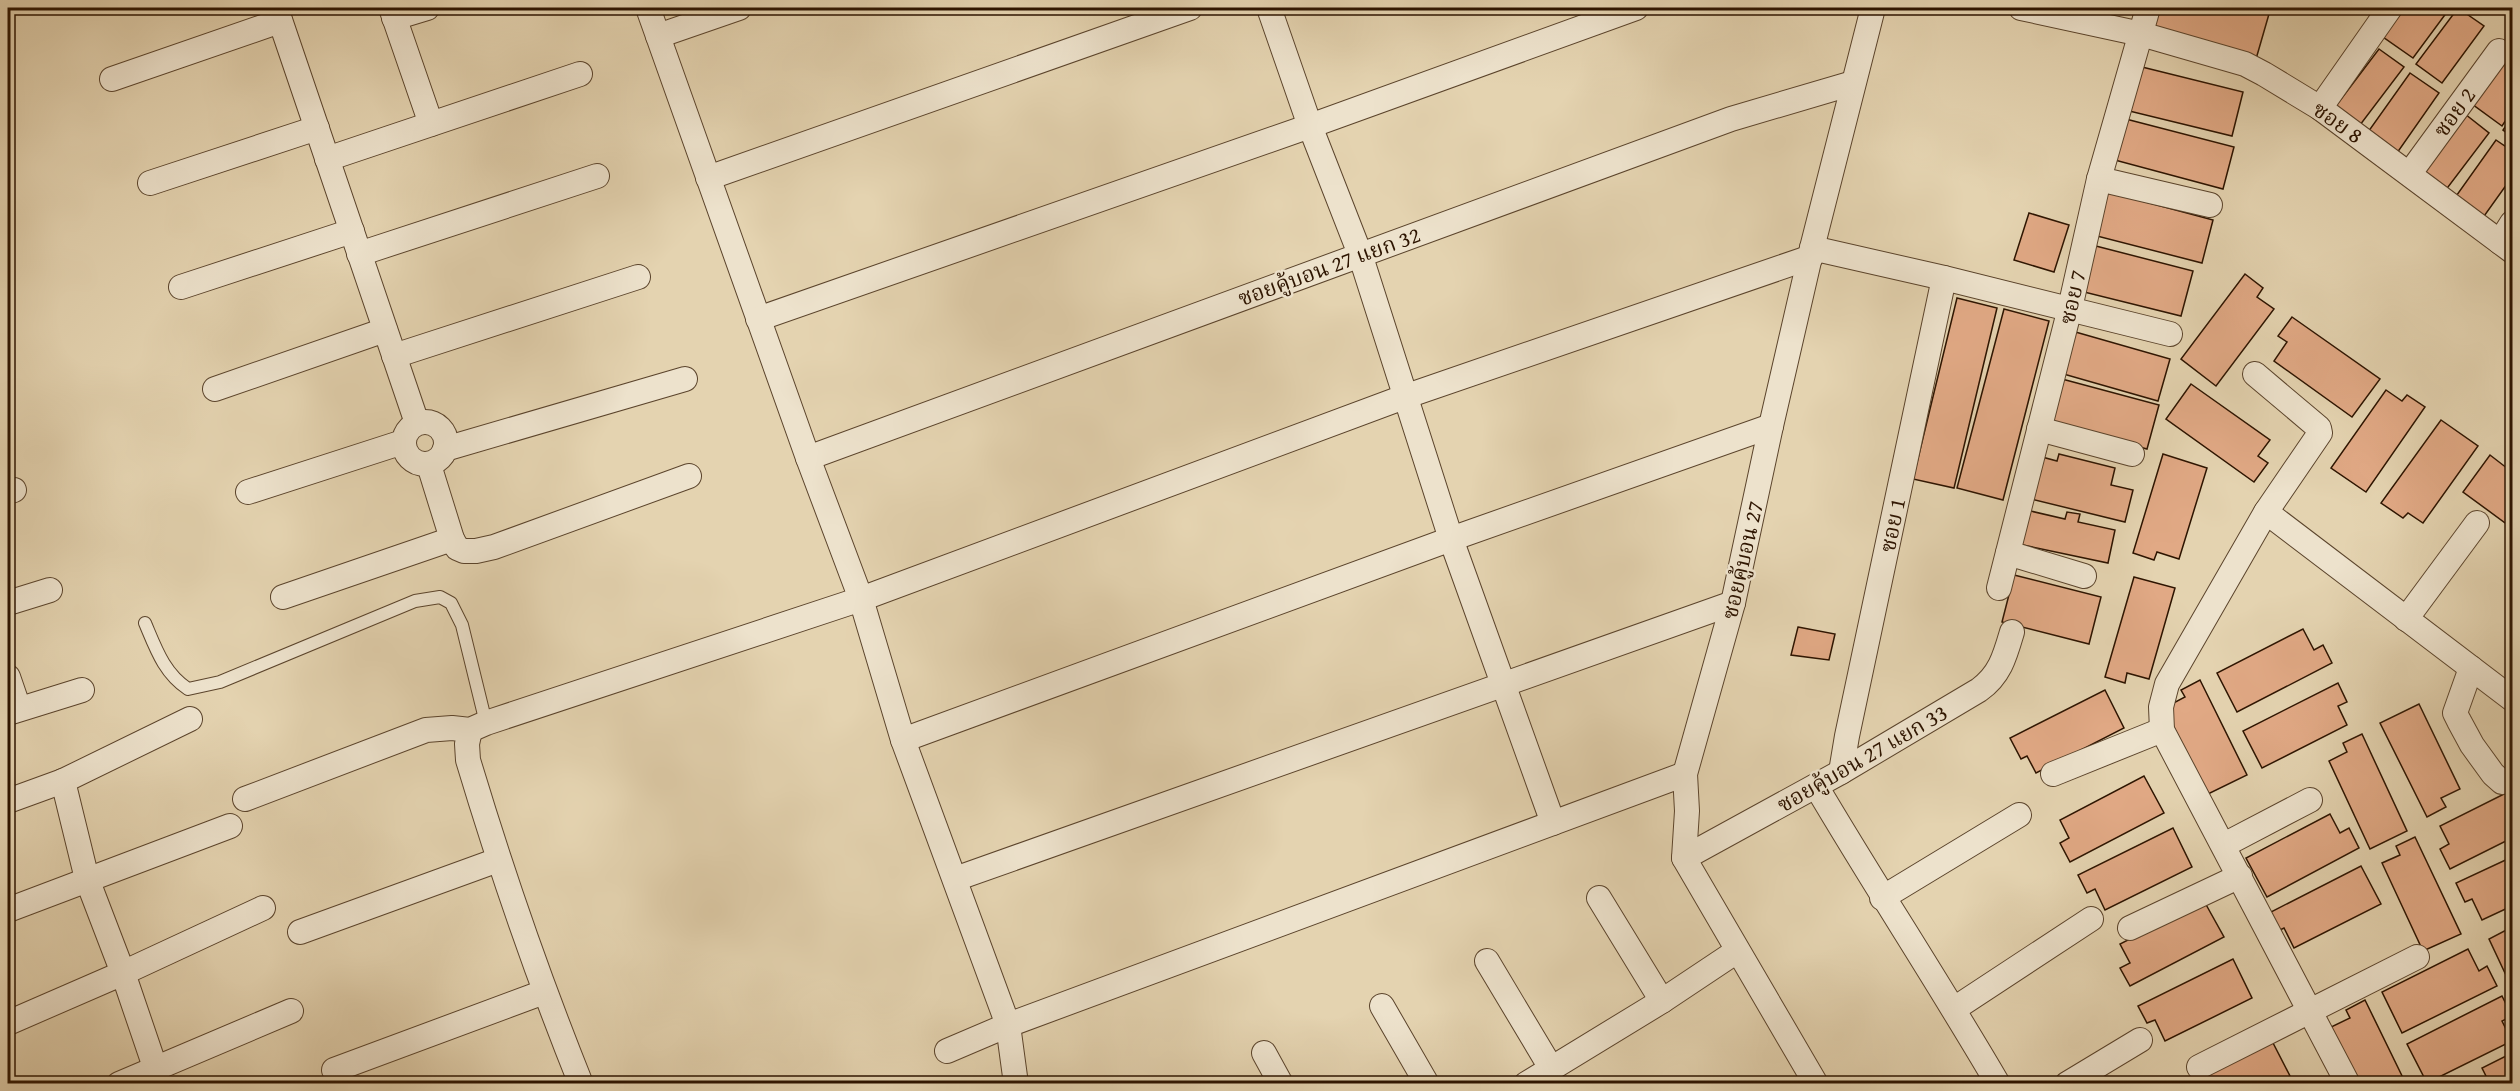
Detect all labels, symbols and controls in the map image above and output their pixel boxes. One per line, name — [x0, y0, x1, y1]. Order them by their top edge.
street label: ซอย 2 — [2425, 80, 2483, 144]
street label: ซอย 8 — [2306, 93, 2370, 151]
street label: ซอยคู้บอน 27 แยก 32 — [1233, 218, 1425, 314]
street label: ซอย 7 — [2050, 267, 2094, 327]
street label: ซอย 1 — [1871, 495, 1913, 555]
street label: ซอยคู้บอน 27 — [1713, 498, 1771, 622]
street label: ซอยคู้บอน 27 แยก 33 — [1771, 696, 1953, 820]

